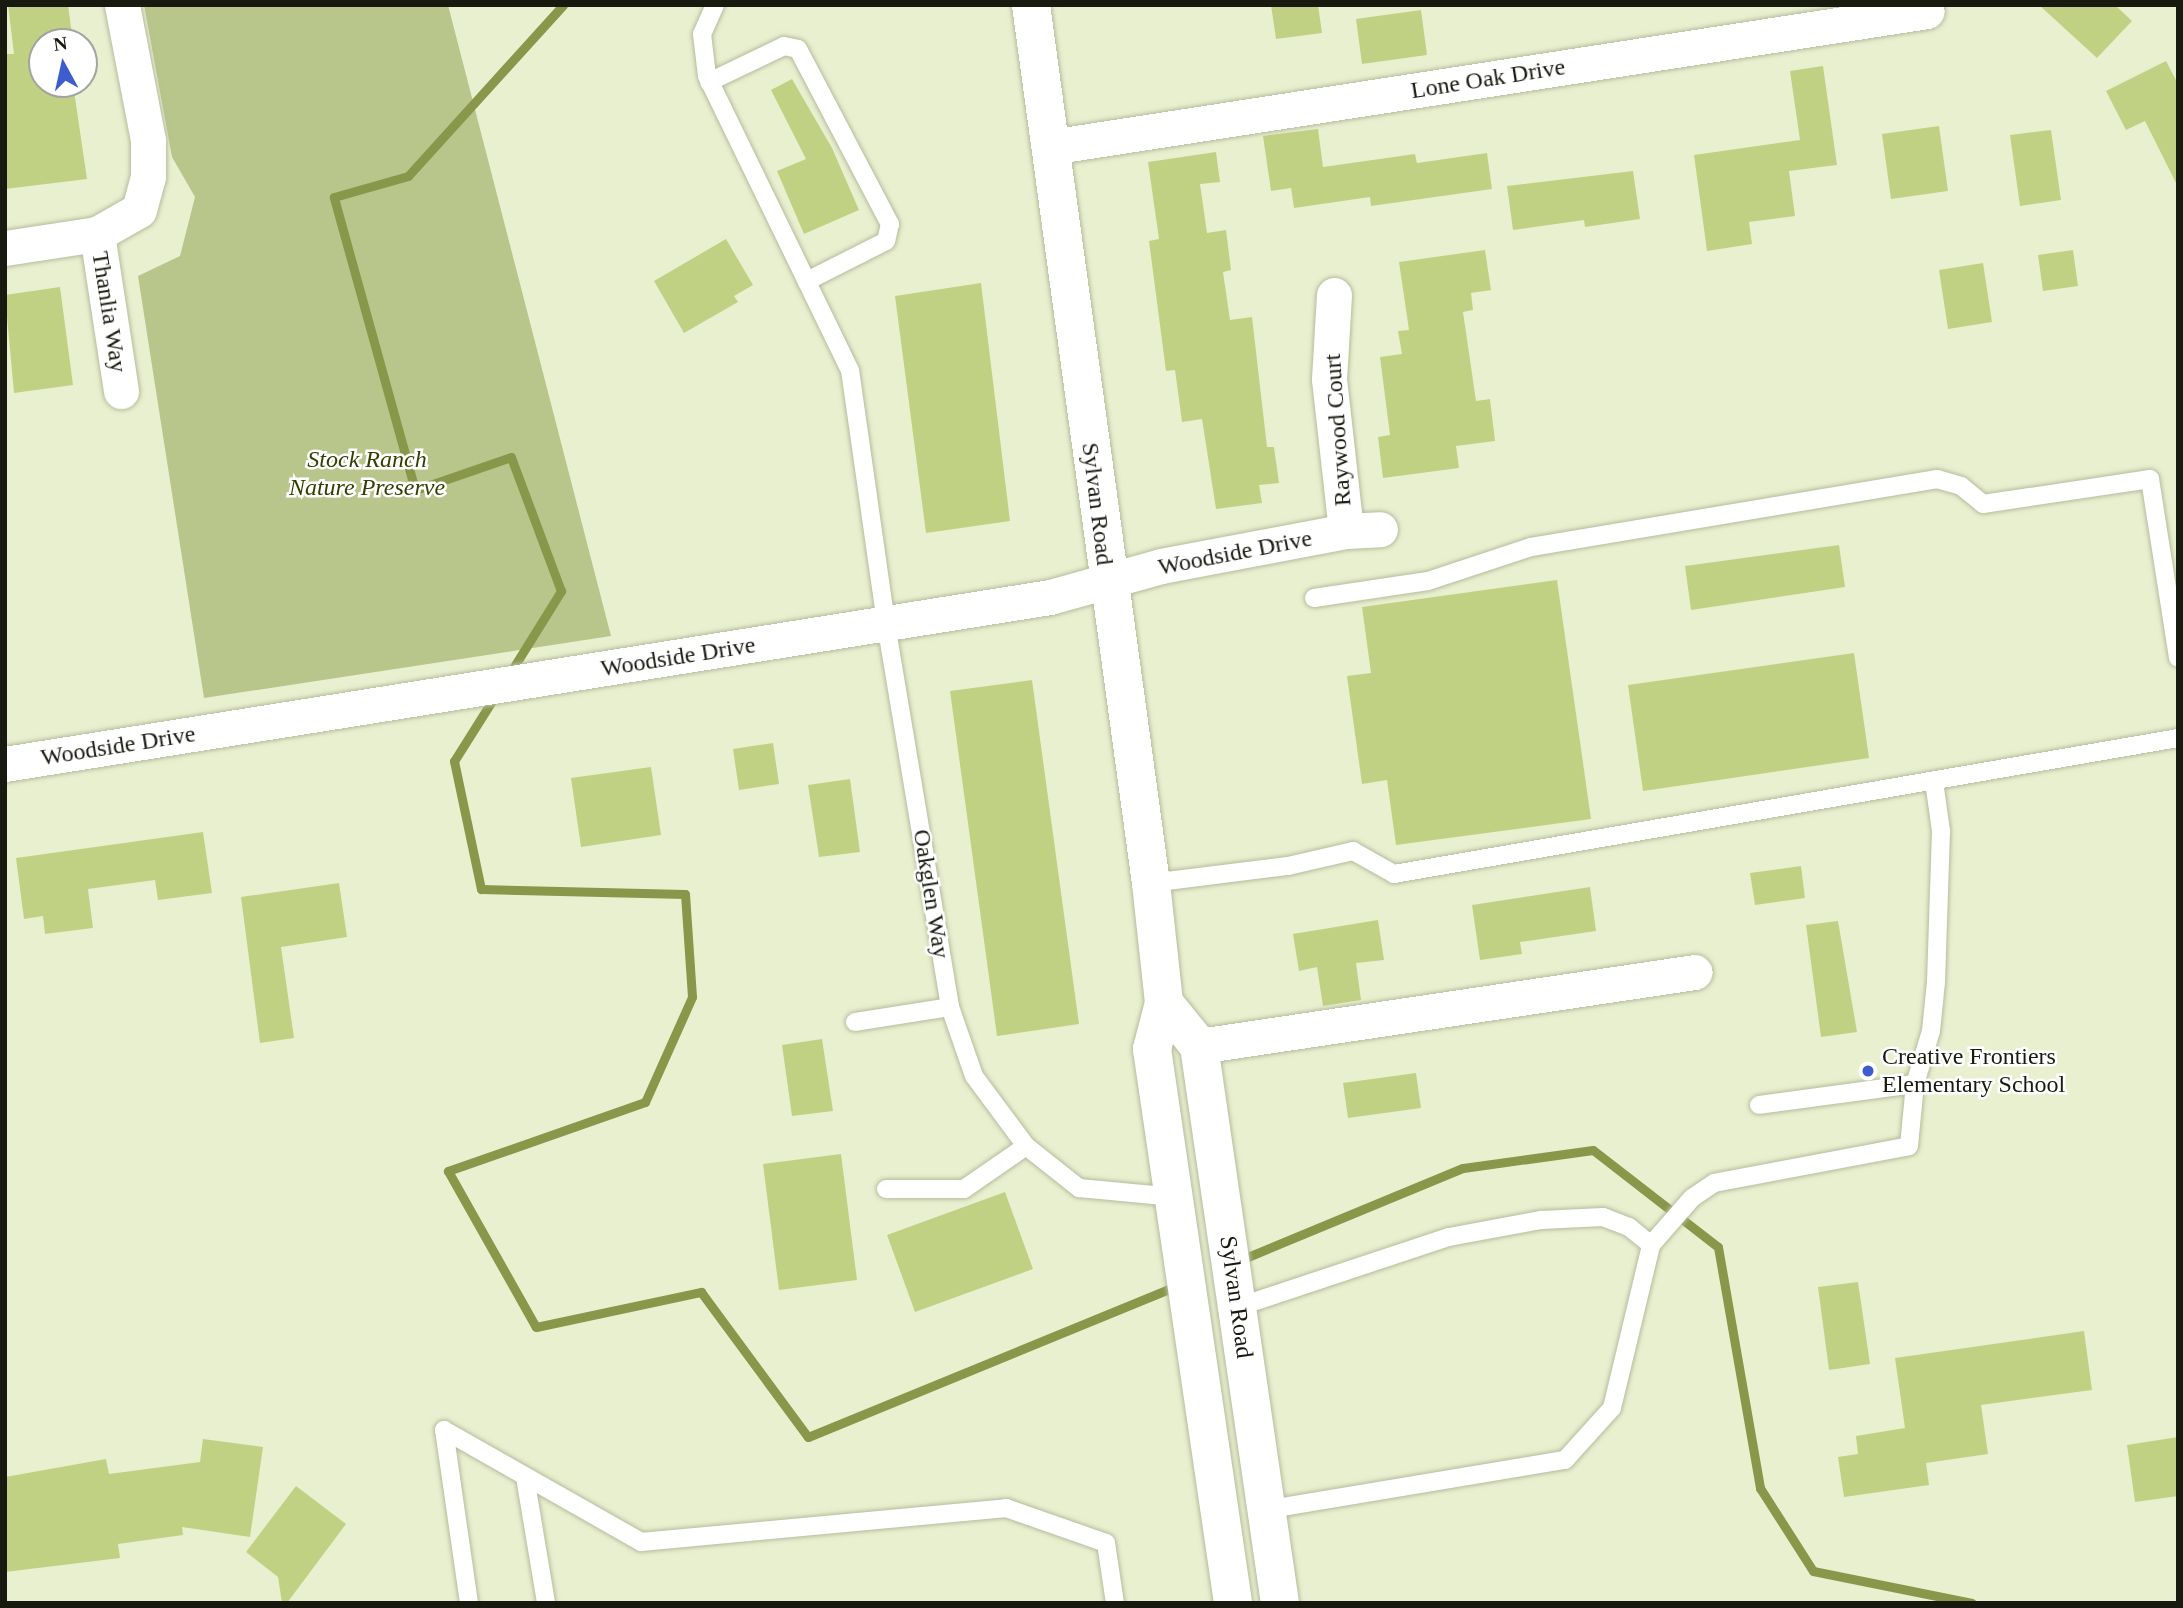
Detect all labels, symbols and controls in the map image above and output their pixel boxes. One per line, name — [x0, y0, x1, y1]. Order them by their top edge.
north arrow — [28, 28, 98, 98]
text: N — [52, 32, 69, 55]
street label: Lone Oak Drive — [1409, 53, 1567, 105]
street label: Thanlia Way — [85, 249, 133, 375]
street label: Raywood Court — [1318, 353, 1358, 507]
street label: Sylvan Road — [1075, 441, 1119, 567]
park label: Stock Ranch Nature Preserve — [289, 446, 445, 502]
street label: Woodside Drive — [1156, 524, 1314, 582]
street label: Woodside Drive — [599, 631, 757, 683]
street label: Woodside Drive — [39, 720, 197, 772]
street label: Oakglen Way — [907, 827, 955, 961]
place label: Creative Frontiers Elementary School — [1882, 1043, 2065, 1099]
marker: Creative Frontiers Elementary School — [1860, 1063, 1876, 1079]
street label: Sylvan Road — [1213, 1234, 1259, 1360]

